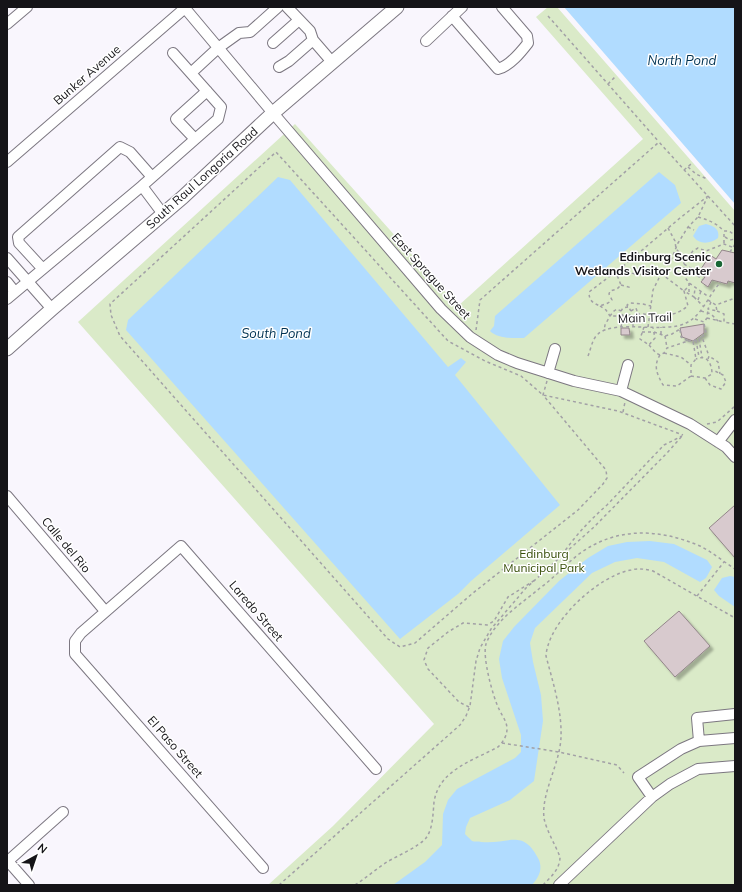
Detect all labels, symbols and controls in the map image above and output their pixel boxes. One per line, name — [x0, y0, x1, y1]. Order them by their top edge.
street label: Bunker Avenue — [50, 41, 123, 108]
water label: North Pond — [648, 52, 717, 68]
street label: South Raul Longoria Road — [143, 123, 261, 232]
street label: East Sprague Street — [389, 230, 474, 322]
place label: Edinburg Scenic Wetlands Visitor Center — [575, 249, 711, 278]
marker: Edinburg Scenic Wetlands Visitor Center — [714, 259, 724, 269]
street label: Main Trail — [618, 309, 672, 326]
water label: South Pond — [241, 325, 311, 341]
street label: Calle del Rio — [39, 514, 94, 576]
park label: Edinburg Municipal Park — [503, 546, 586, 575]
street label: Laredo Street — [226, 577, 287, 644]
street label: El Paso Street — [144, 713, 206, 781]
north arrow — [16, 836, 56, 876]
text: N — [35, 840, 50, 856]

